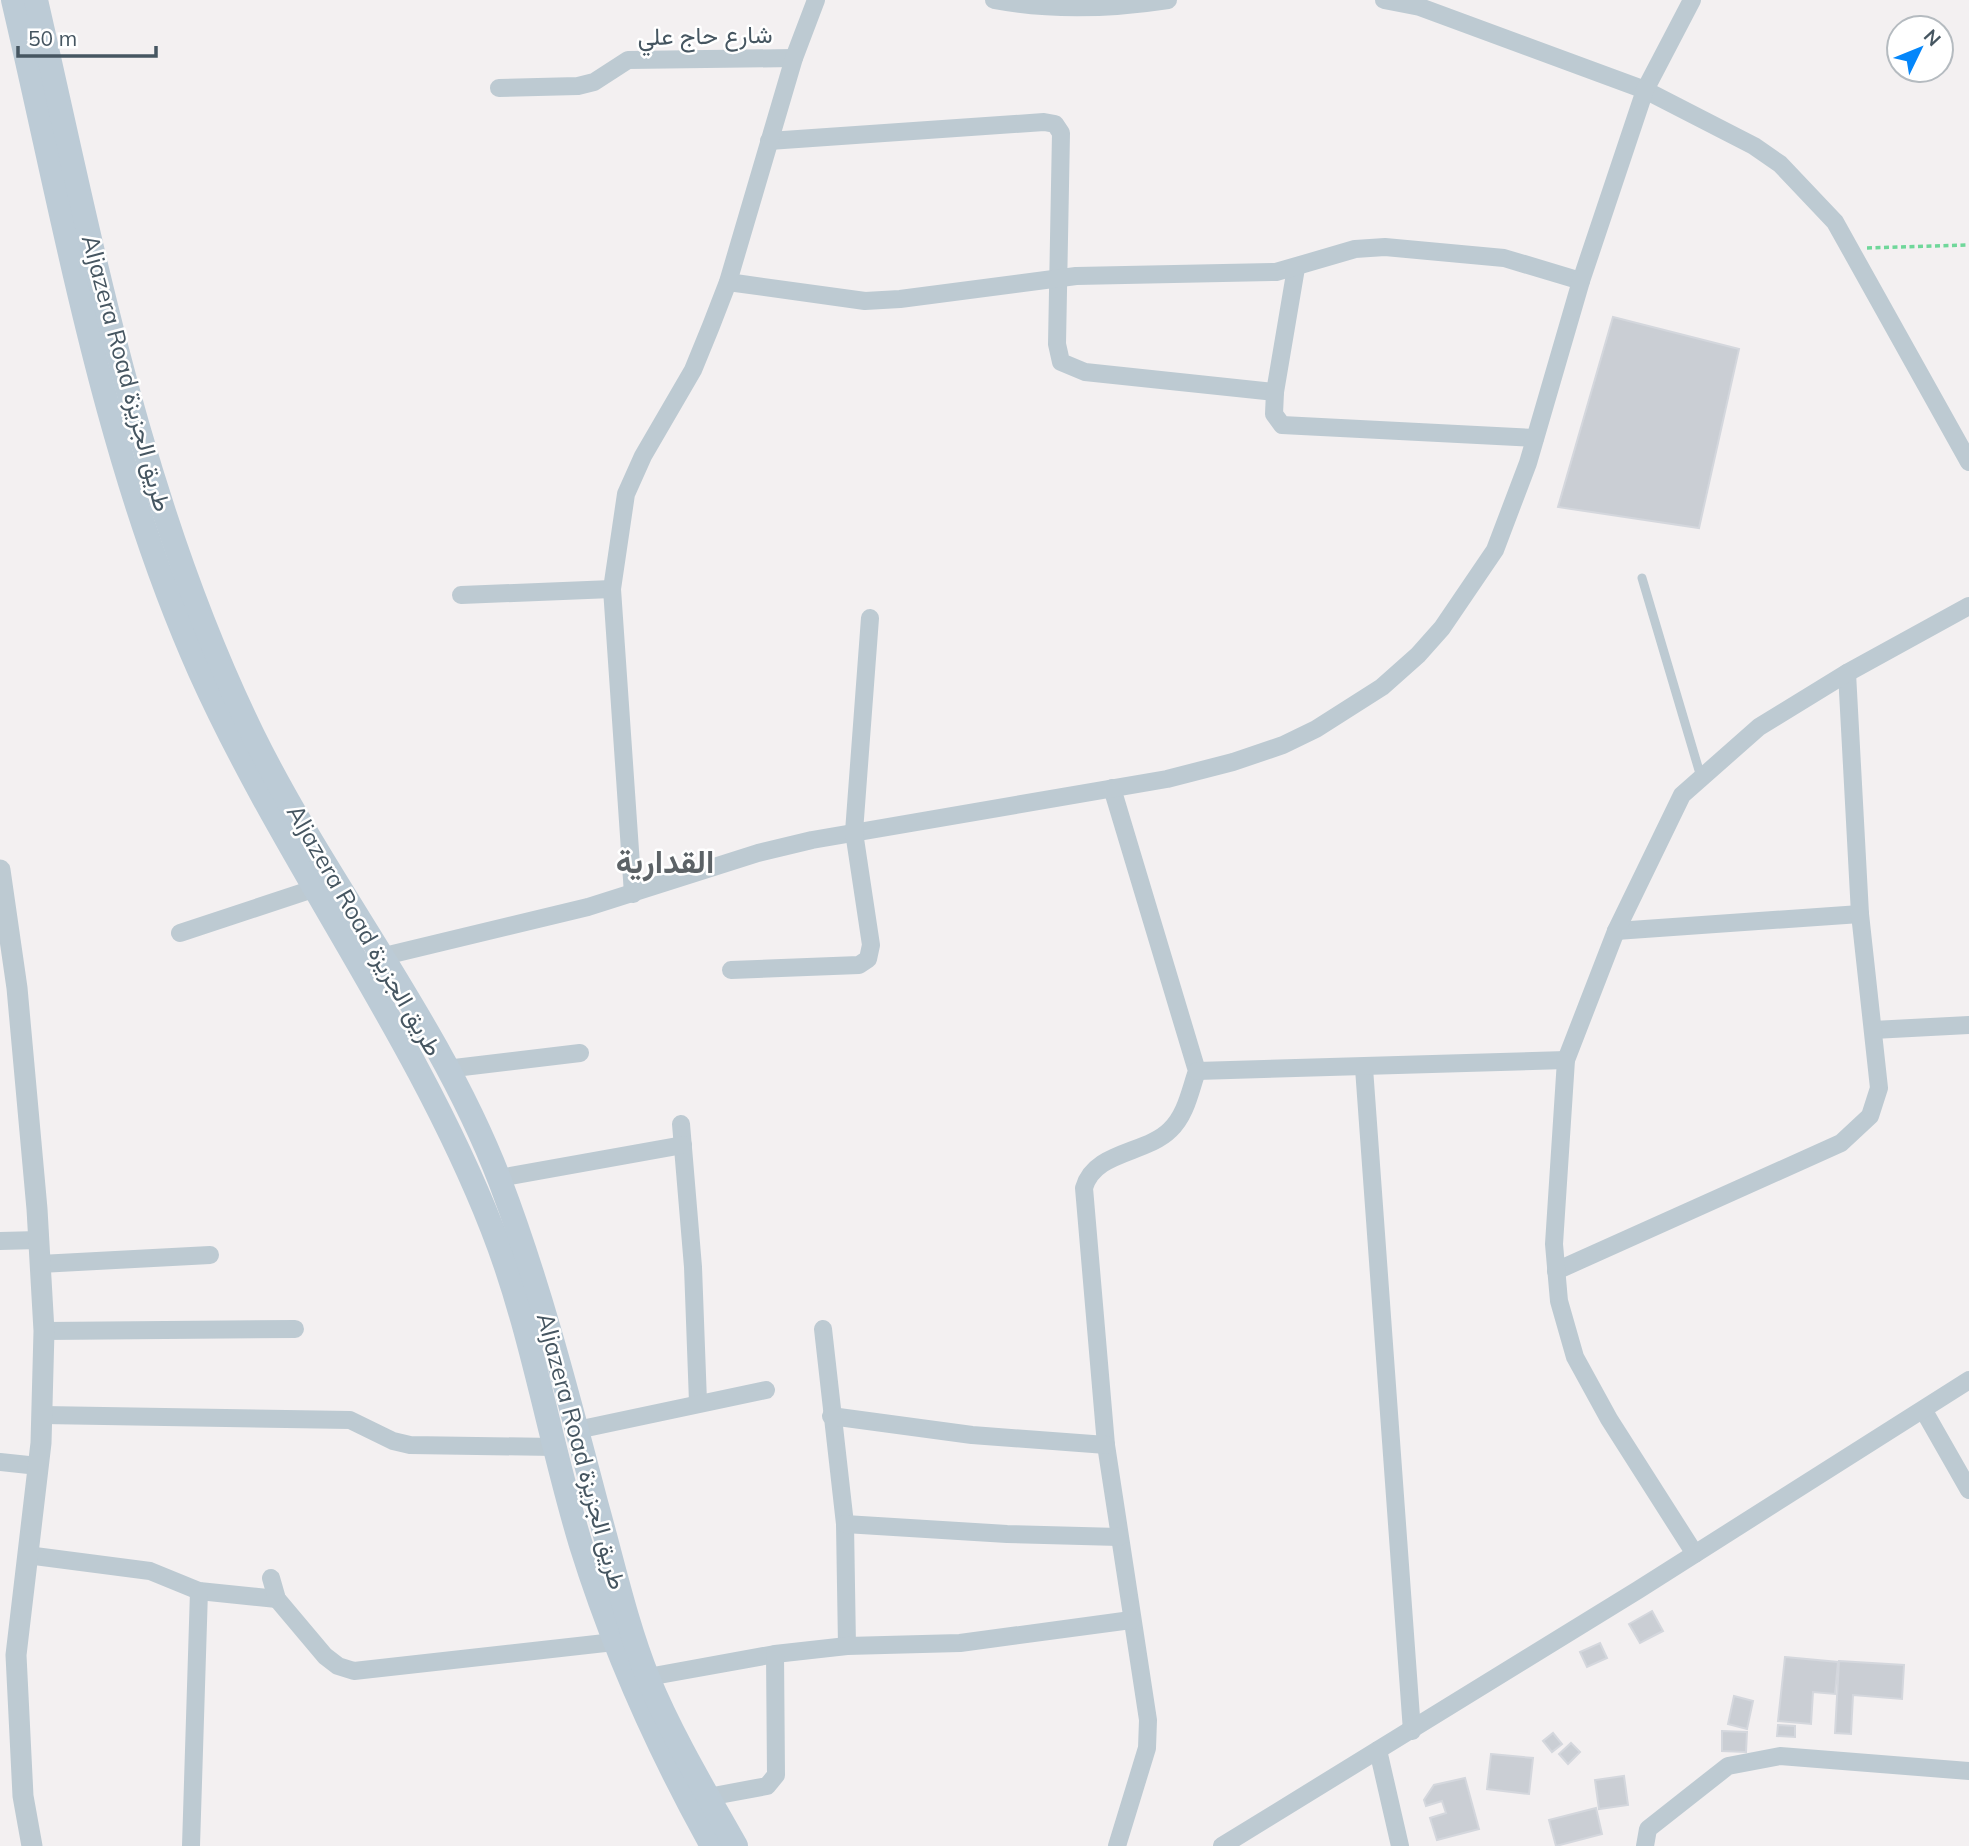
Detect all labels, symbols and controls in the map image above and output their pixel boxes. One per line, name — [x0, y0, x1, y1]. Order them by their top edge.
scale bar — [18, 14, 156, 58]
north arrow — [1885, 14, 1955, 84]
street label: شارع حاج علي — [637, 19, 773, 56]
text: N — [1919, 24, 1946, 51]
text: 50 m — [28, 25, 77, 51]
street label: Aljazera Road طريق الجزيزة — [75, 231, 178, 515]
street label: Aljazera Road طريق الجزيزة — [280, 799, 449, 1062]
district label: القدارية — [616, 841, 714, 882]
street label: Aljazera Road طريق الجزيزة — [530, 1309, 633, 1593]

